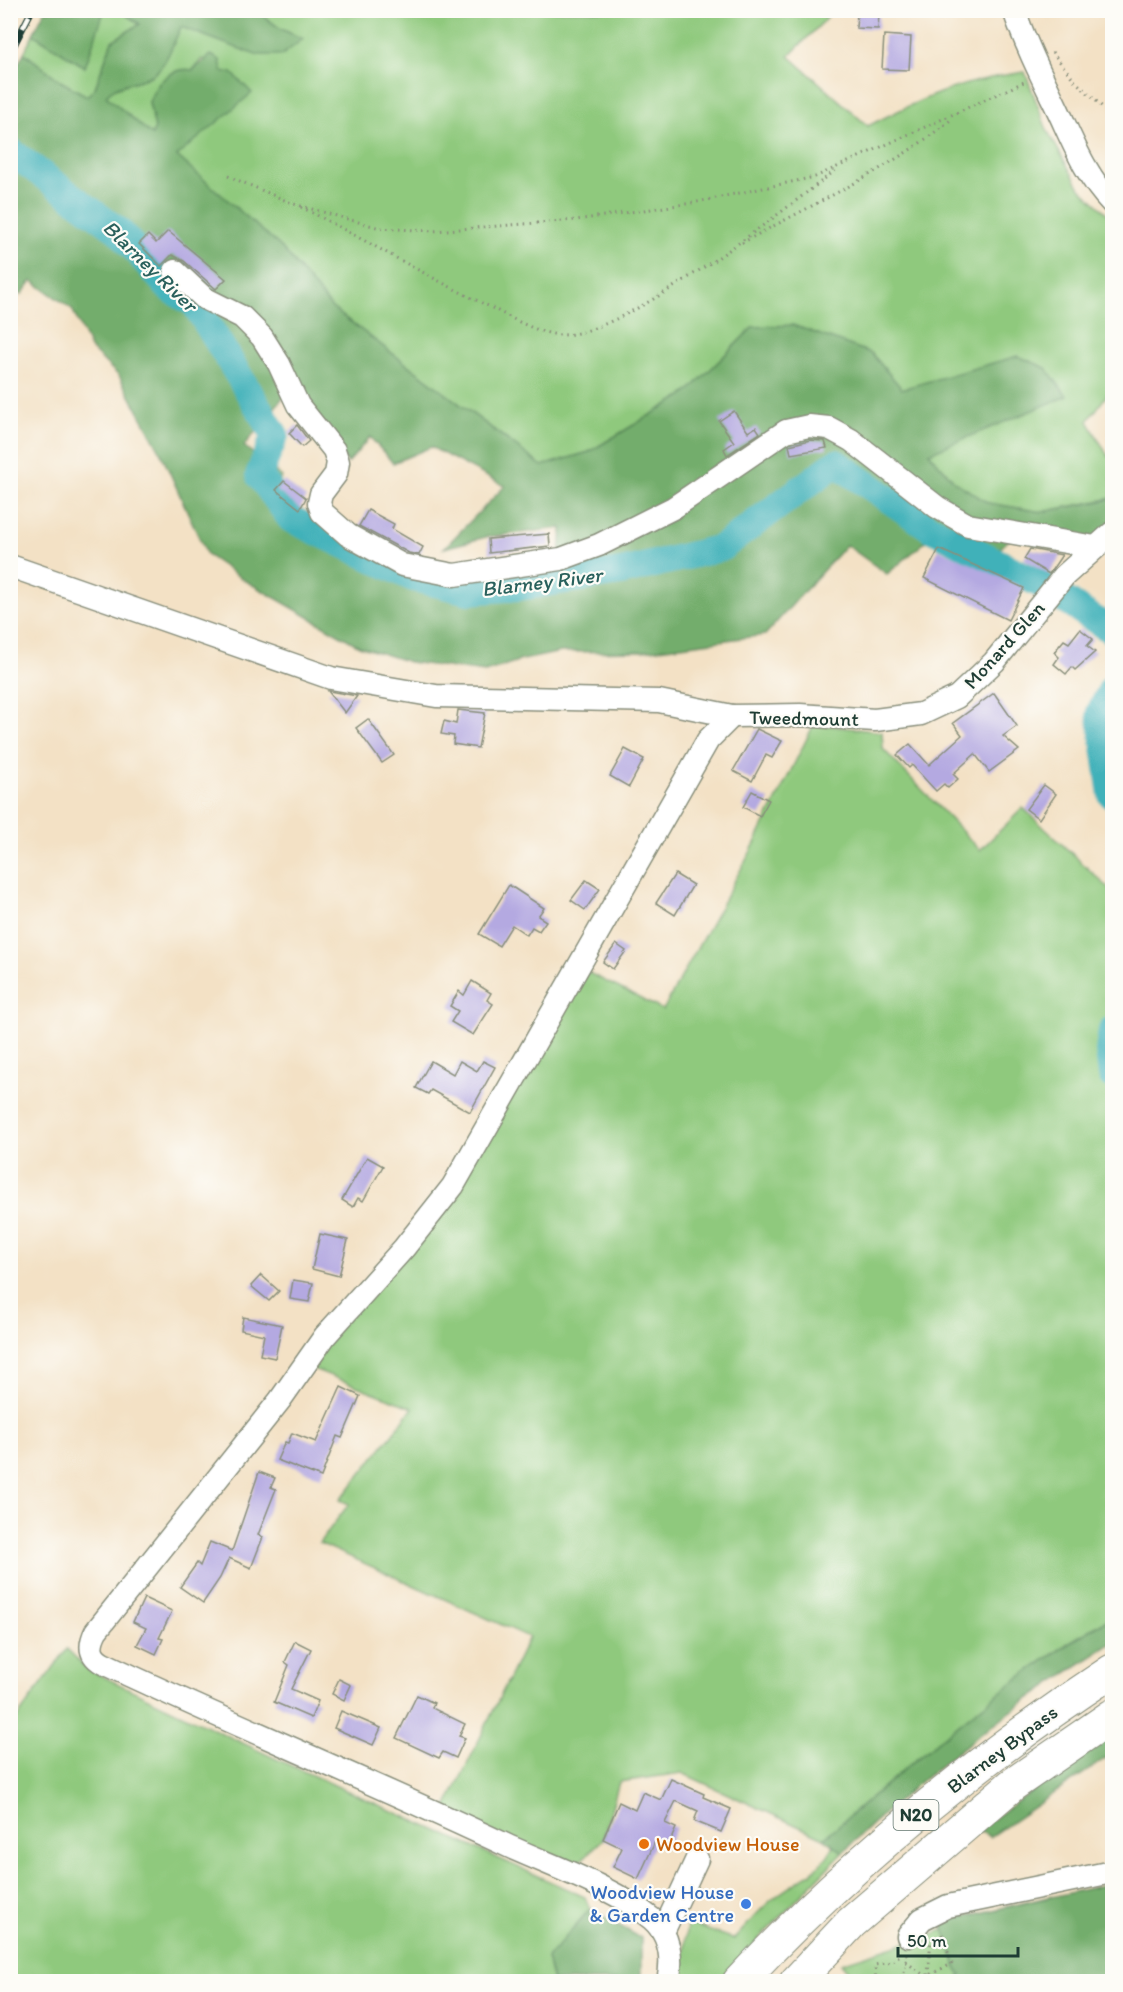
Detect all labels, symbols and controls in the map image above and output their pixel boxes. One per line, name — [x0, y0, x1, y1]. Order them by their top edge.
water label: Blarney River — [98, 215, 204, 318]
water label: Blarney River — [480, 561, 606, 601]
street label: Monard Glen — [958, 596, 1050, 694]
street label: Tweedmount — [749, 705, 859, 731]
street label: Blarney Bypass — [942, 1700, 1062, 1798]
road number: N20 — [894, 1800, 938, 1830]
place label: Woodview House — [656, 1832, 799, 1856]
marker: Woodview House — [637, 1837, 651, 1851]
place label: Woodview House & Garden Centre — [590, 1880, 734, 1927]
marker: Woodview House & Garden Centre — [739, 1897, 753, 1911]
scale bar — [898, 1920, 1018, 1958]
text: 50 m — [907, 1930, 947, 1952]

